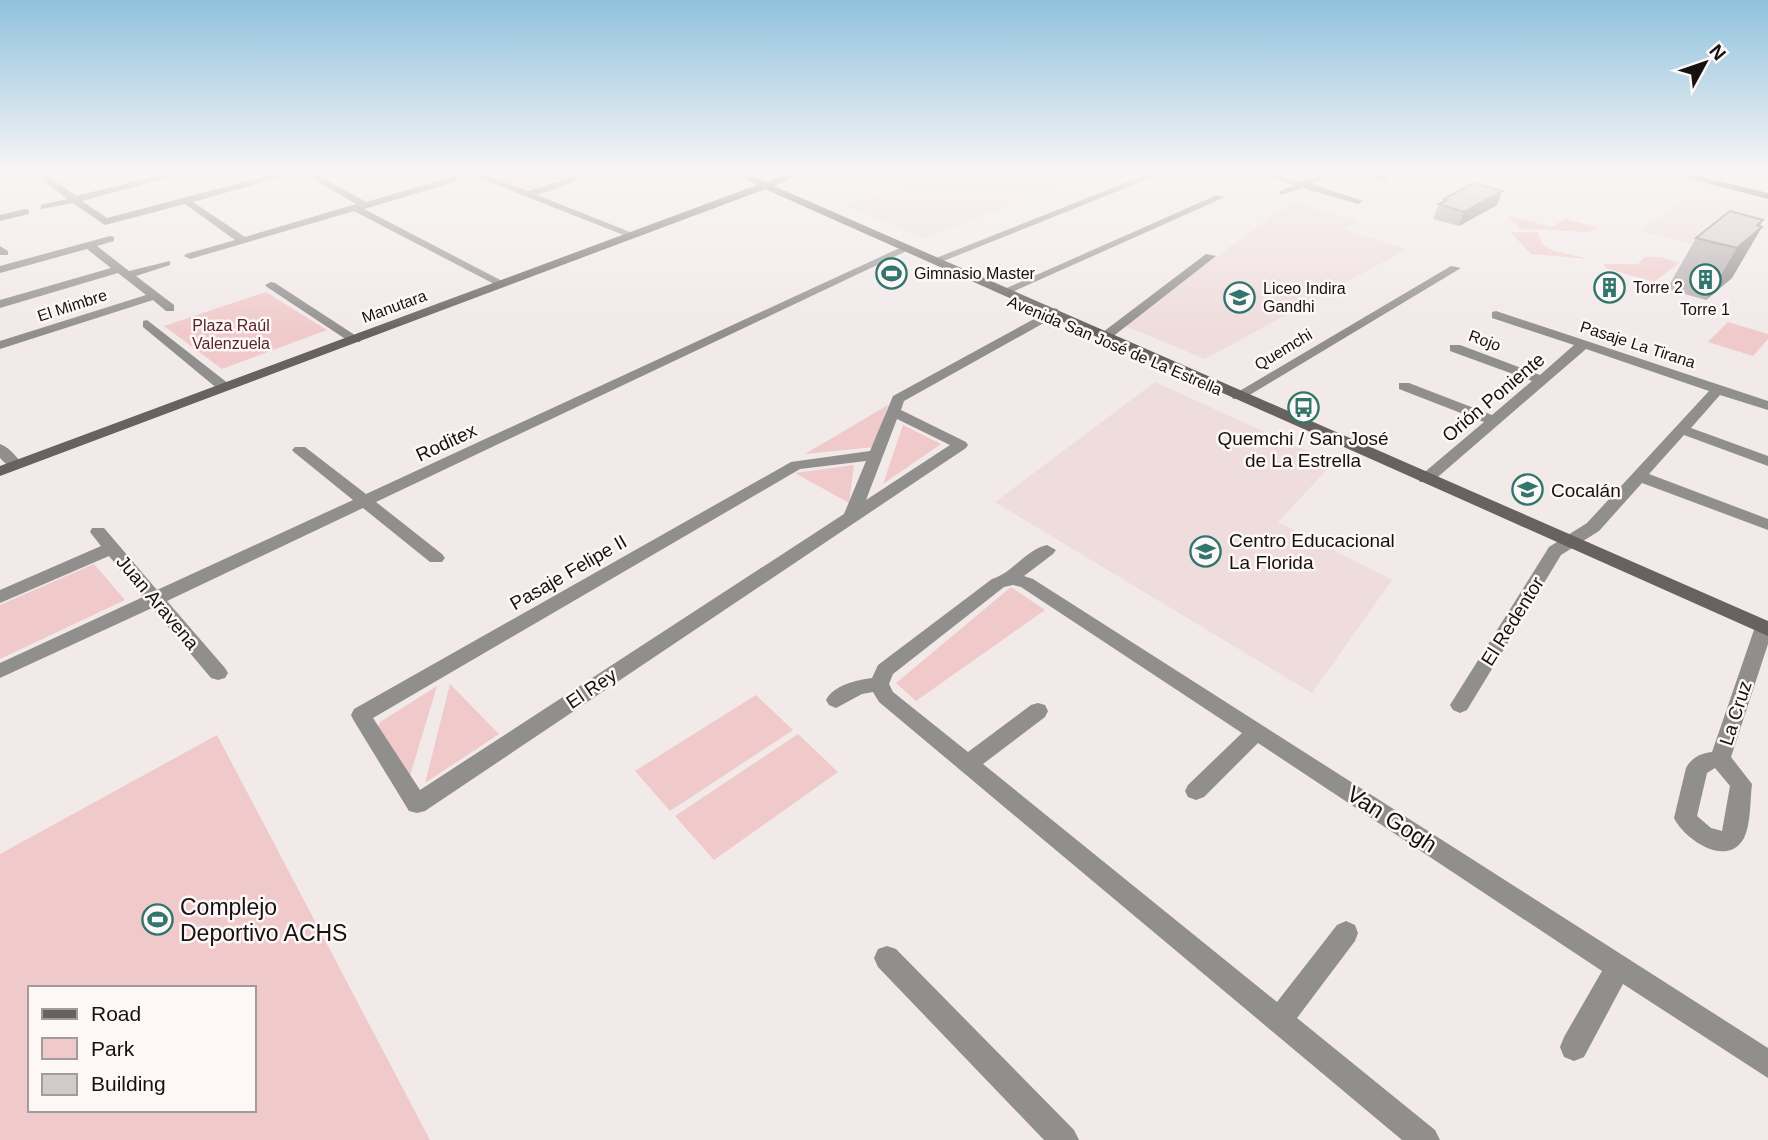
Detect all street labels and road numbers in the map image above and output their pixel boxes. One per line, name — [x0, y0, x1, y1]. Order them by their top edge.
street label: El Mimbre — [35, 286, 109, 325]
street label: Manutara — [360, 287, 429, 326]
street label: Avenida San José de La Estrella — [1005, 293, 1225, 398]
street label: Pasaje La Tirana — [1578, 318, 1698, 371]
street label: Quemchi — [1251, 326, 1315, 373]
street label: Rojo — [1466, 327, 1503, 354]
street label: Orión Poniente — [1438, 349, 1549, 446]
street label: Roditex — [413, 419, 480, 466]
street label: Pasaje Felipe II — [506, 531, 630, 614]
street label: Juan Aravena — [112, 551, 203, 654]
street label: El Redentor — [1477, 573, 1548, 669]
street label: El Rey — [562, 664, 621, 713]
street label: La Cruz — [1715, 678, 1756, 748]
street label: Van Gogh — [1342, 780, 1442, 858]

